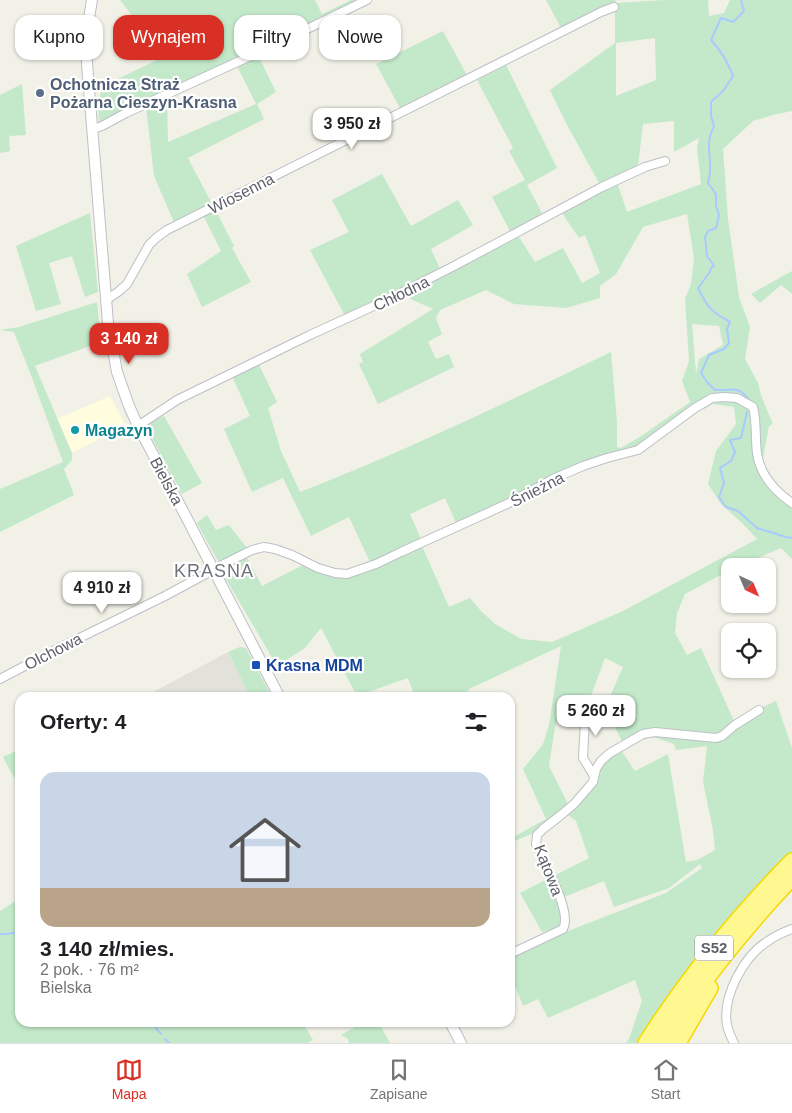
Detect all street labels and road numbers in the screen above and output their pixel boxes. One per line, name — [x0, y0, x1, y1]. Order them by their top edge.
street label: Wiosenna — [206, 170, 277, 217]
street label: Chłodna — [371, 273, 432, 314]
street label: Bielska — [147, 454, 186, 508]
street label: Śnieżna — [507, 468, 567, 510]
street label: Olchowa — [22, 630, 85, 673]
street label: Kątowa — [531, 842, 566, 898]
road number: S52 — [695, 936, 733, 960]

